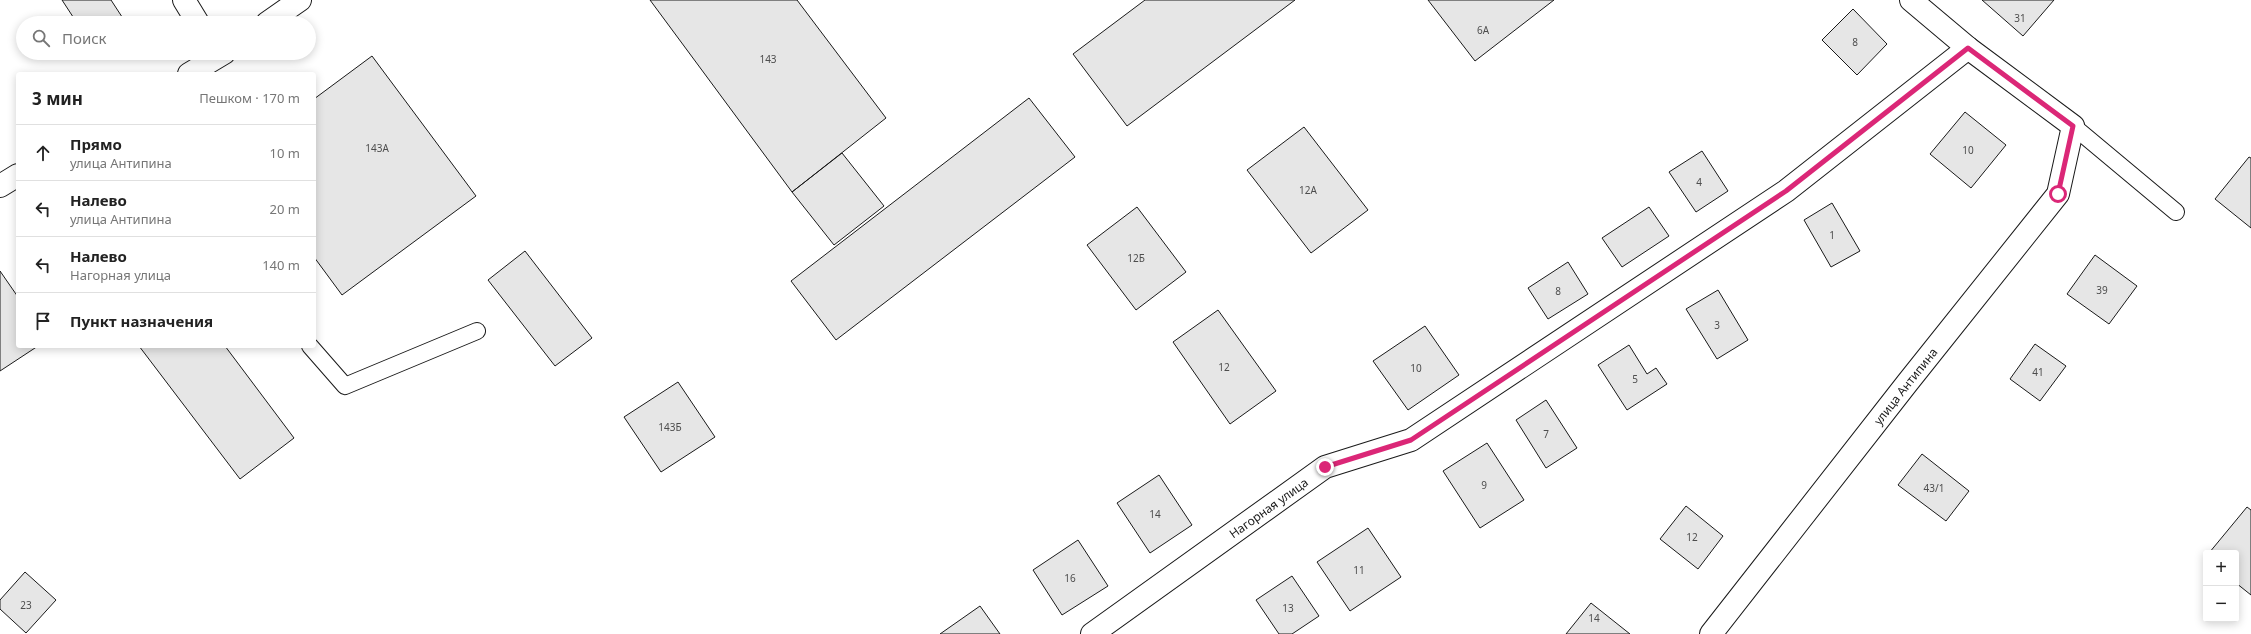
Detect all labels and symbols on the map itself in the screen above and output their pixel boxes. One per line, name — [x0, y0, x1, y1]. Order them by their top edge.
house number: 31 — [2014, 11, 2026, 25]
house number: 6А — [1477, 23, 1490, 37]
house number: 8 — [1852, 35, 1858, 49]
house number: 143 — [759, 52, 777, 66]
house number: 143А — [365, 141, 389, 155]
house number: 10 — [1962, 143, 1974, 157]
house number: 4 — [1696, 175, 1702, 189]
house number: 12А — [1299, 183, 1318, 197]
route start — [2049, 185, 2067, 203]
house number: 1 — [1829, 228, 1835, 242]
house number: 12Б — [1127, 251, 1145, 265]
house number: 39 — [2096, 283, 2108, 297]
house number: 8 — [1555, 284, 1561, 298]
house number: 3 — [1714, 318, 1720, 332]
street label: улица Антипина — [1869, 344, 1941, 428]
house number: 12 — [1218, 360, 1230, 374]
house number: 10 — [1410, 361, 1422, 375]
house number: 41 — [2032, 365, 2044, 379]
house number: 5 — [1632, 372, 1638, 386]
house number: 143Б — [658, 420, 682, 434]
house number: 7 — [1543, 427, 1549, 441]
route end — [1316, 458, 1334, 476]
street label: Нагорная улица — [1225, 473, 1311, 542]
house number: 9 — [1481, 478, 1487, 492]
house number: 43/1 — [1924, 481, 1944, 495]
house number: 14 — [1149, 507, 1161, 521]
house number: 12 — [1686, 530, 1698, 544]
house number: 11 — [1353, 563, 1365, 577]
house number: 16 — [1064, 571, 1076, 585]
house number: 23 — [20, 598, 32, 612]
house number: 13 — [1282, 601, 1294, 615]
house number: 14 — [1588, 611, 1600, 625]

